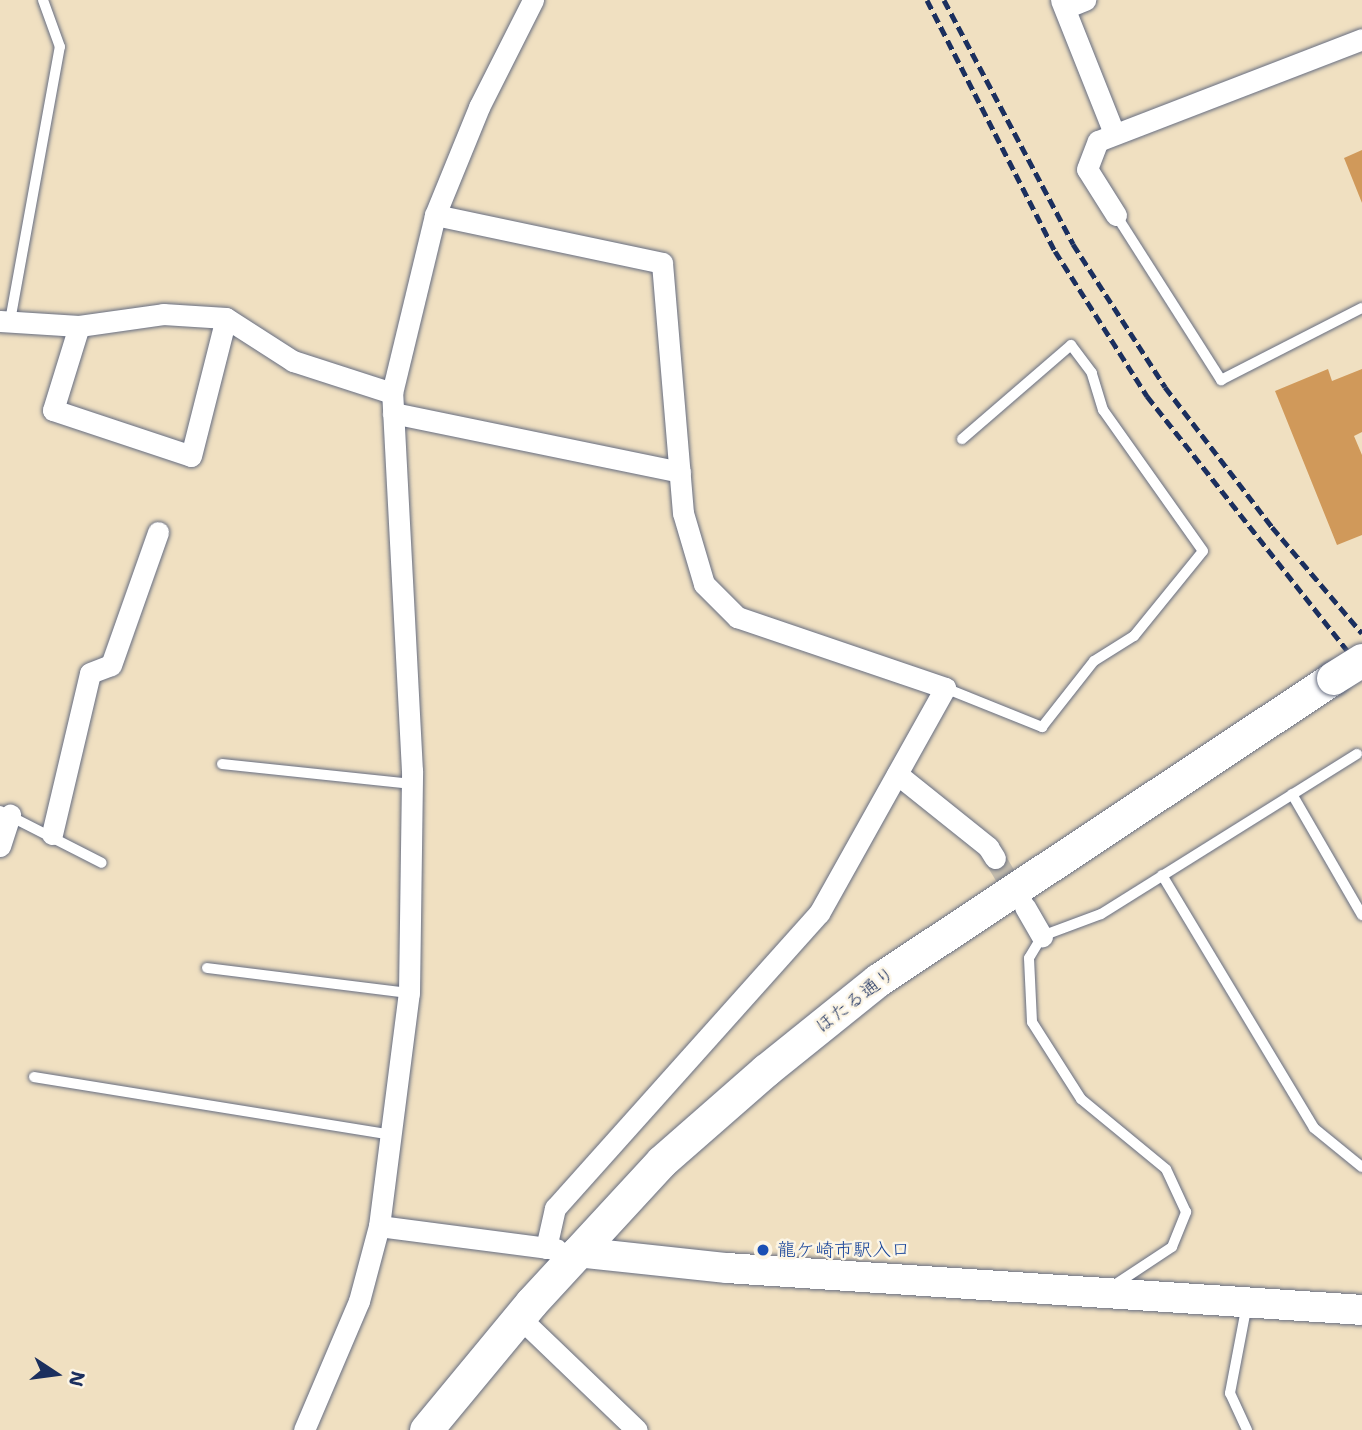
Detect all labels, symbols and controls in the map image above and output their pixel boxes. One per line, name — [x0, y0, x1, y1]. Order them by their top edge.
street label: ほたる通り — [811, 962, 899, 1038]
place label: 龍ケ崎市駅入口 — [777, 1239, 910, 1261]
marker: 龍ケ崎市駅入口 — [755, 1242, 771, 1258]
north arrow — [21, 1339, 91, 1409]
text: N — [63, 1369, 91, 1389]

